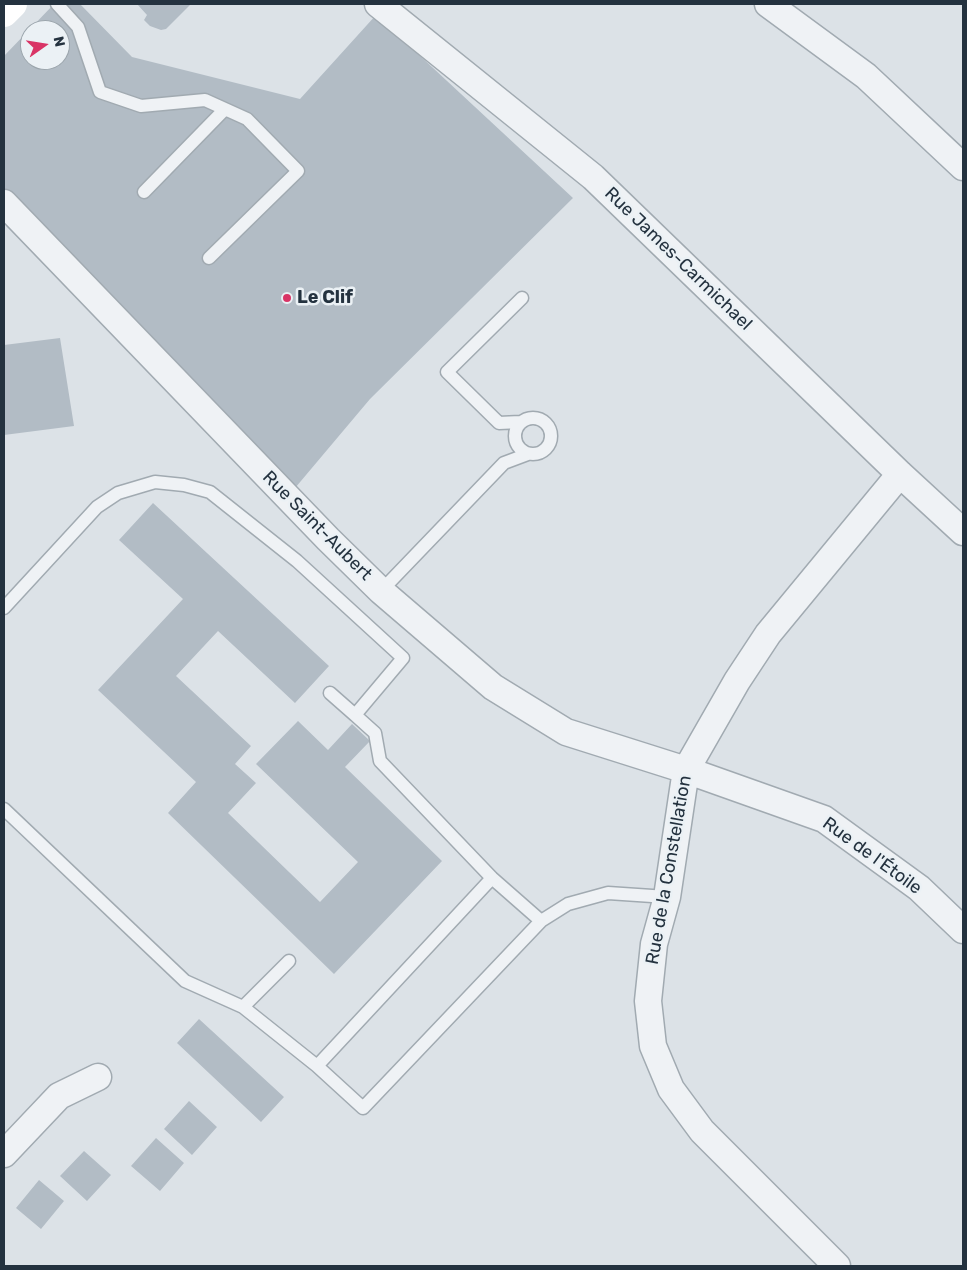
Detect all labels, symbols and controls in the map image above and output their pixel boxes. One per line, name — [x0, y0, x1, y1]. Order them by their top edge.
north arrow — [20, 20, 70, 70]
text: N — [50, 35, 69, 49]
street label: Rue James-Carmichael — [600, 183, 756, 335]
place label: Le Clif — [297, 287, 353, 309]
marker: Le Clif — [281, 292, 293, 304]
street label: Rue Saint-Aubert — [258, 467, 376, 585]
street label: Rue de la Constellation — [642, 774, 696, 966]
street label: Rue de l'Étoile — [818, 813, 926, 899]

